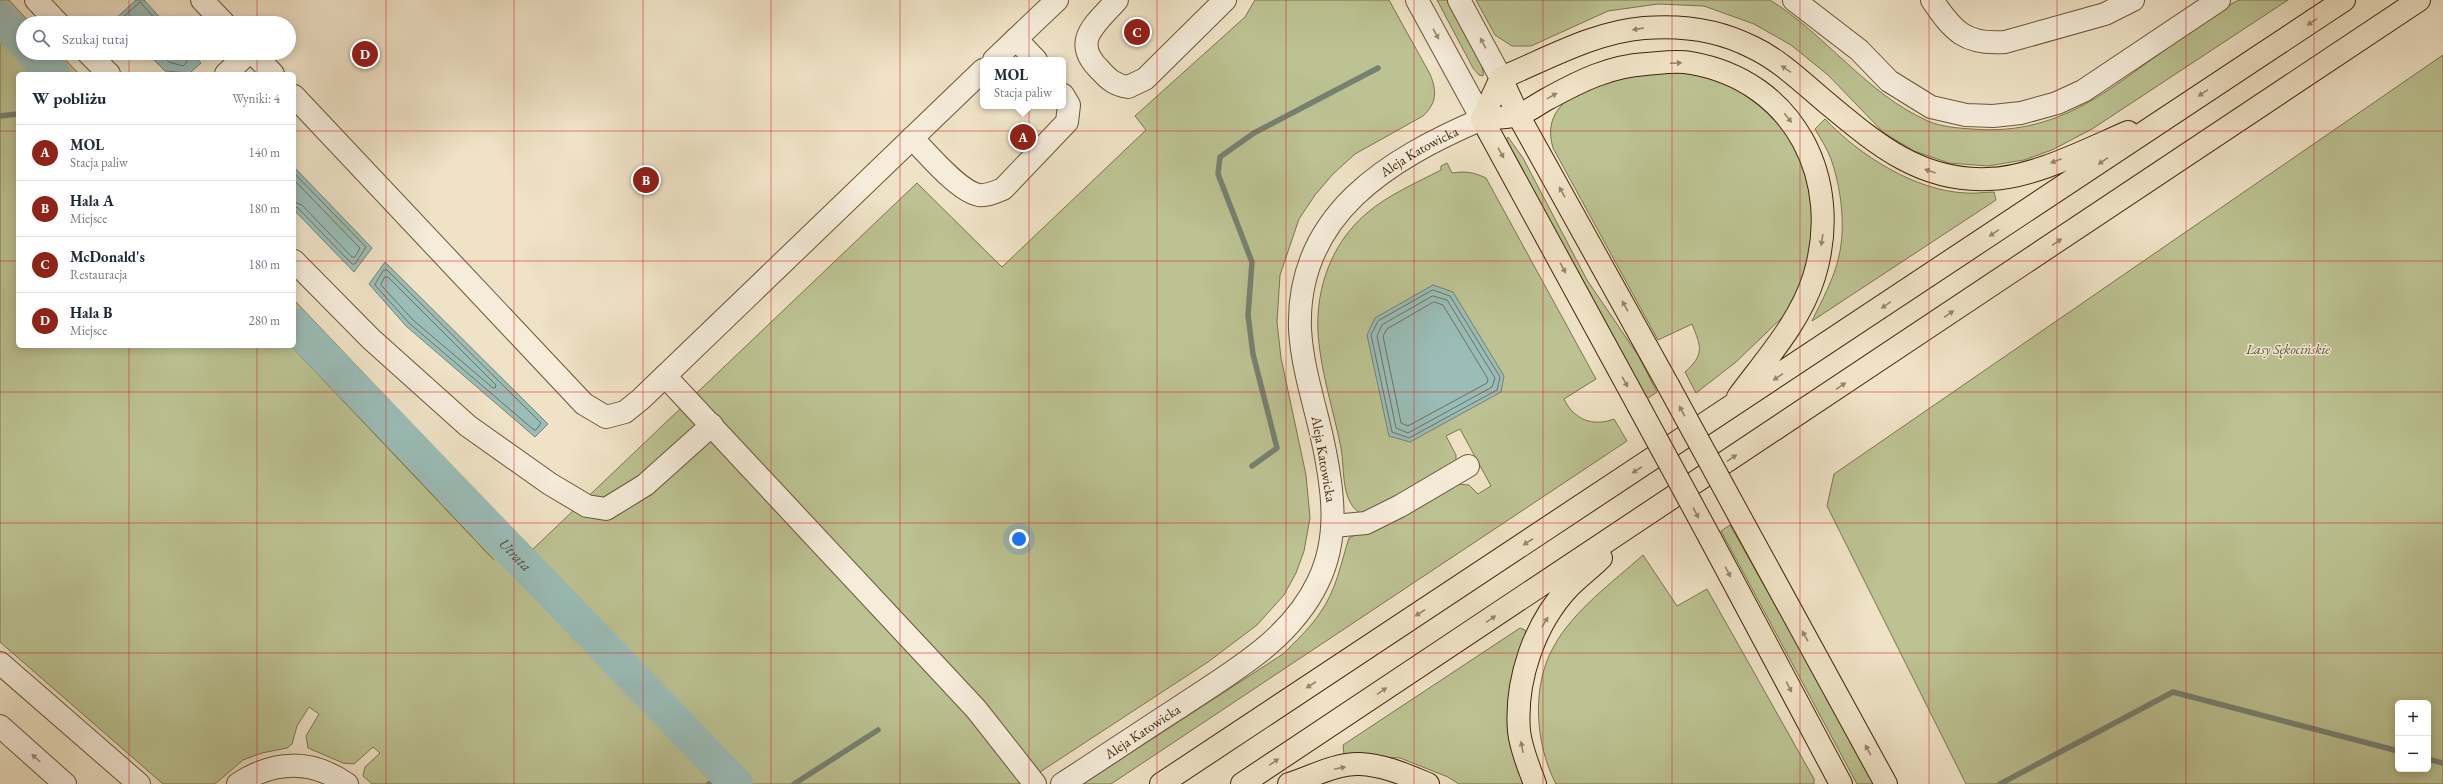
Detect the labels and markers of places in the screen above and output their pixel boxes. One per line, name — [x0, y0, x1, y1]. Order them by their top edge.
pin: C — [1124, 17, 1150, 47]
pin: D — [352, 39, 378, 69]
pin: A — [1010, 122, 1036, 152]
pin: B — [633, 165, 659, 195]

